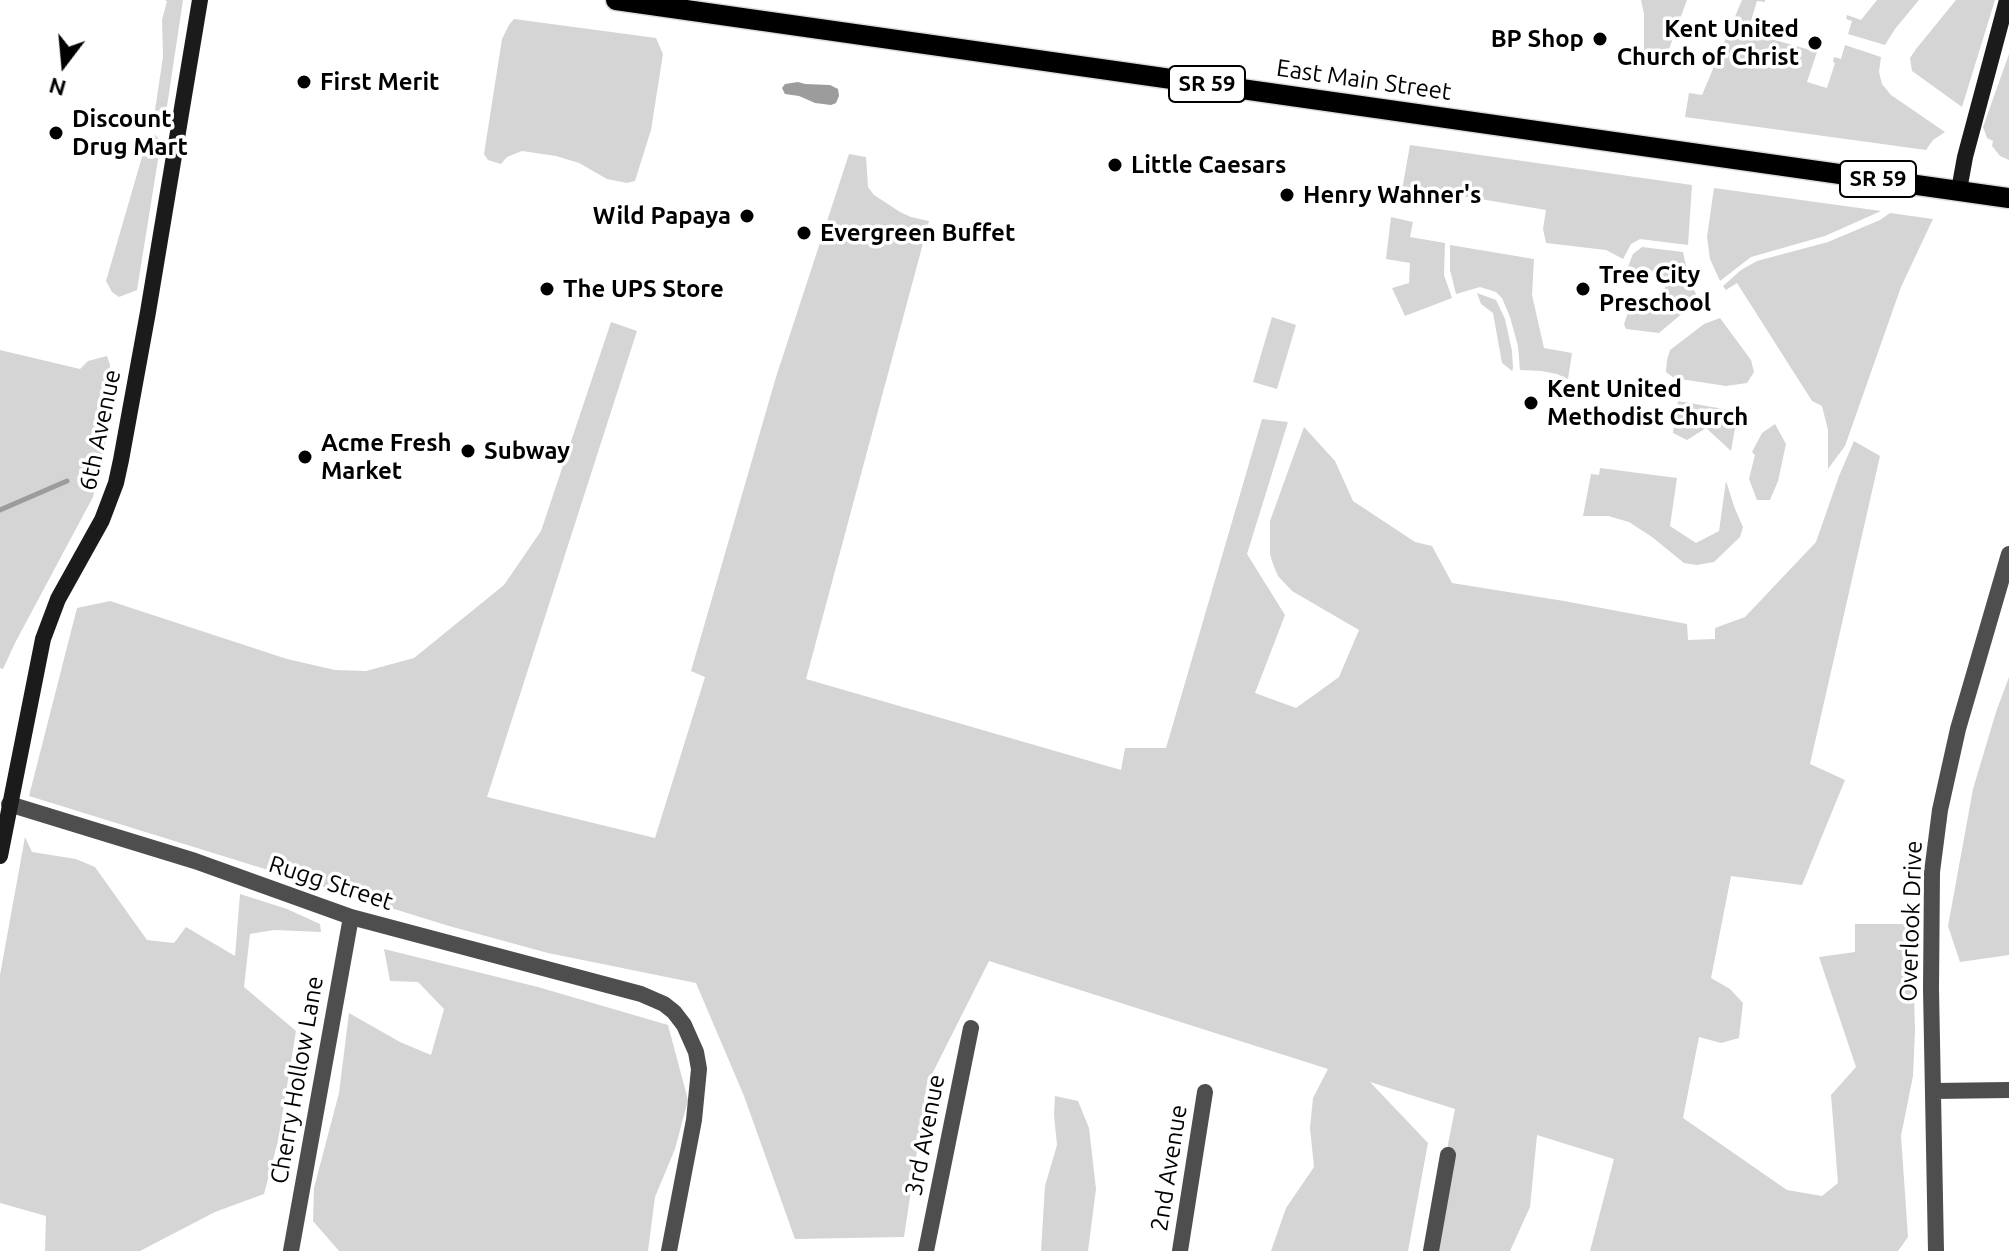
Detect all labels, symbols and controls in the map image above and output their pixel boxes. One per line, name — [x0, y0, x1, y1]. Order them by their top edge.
place label: Kent United Church of Christ — [1617, 15, 1799, 71]
north arrow — [24, 24, 104, 104]
place label: BP Shop — [1491, 25, 1584, 53]
marker: BP Shop — [1591, 30, 1609, 48]
marker: Kent United Church of Christ — [1806, 34, 1824, 52]
street label: East Main Street — [1275, 53, 1453, 107]
road number: SR 59 — [1169, 66, 1245, 102]
place label: First Merit — [320, 68, 439, 96]
text: N — [46, 73, 69, 102]
marker: First Merit — [295, 73, 313, 91]
place label: Discount Drug Mart — [72, 105, 188, 161]
marker: Discount Drug Mart — [47, 124, 65, 142]
place label: Little Caesars — [1131, 151, 1286, 179]
marker: Little Caesars — [1106, 156, 1124, 174]
road number: SR 59 — [1840, 161, 1916, 197]
place label: Henry Wahner's — [1303, 181, 1481, 209]
marker: Henry Wahner's — [1278, 186, 1296, 204]
place label: Wild Papaya — [593, 202, 731, 230]
marker: Wild Papaya — [738, 207, 756, 225]
place label: Evergreen Buffet — [820, 219, 1015, 247]
marker: Evergreen Buffet — [795, 224, 813, 242]
place label: Tree City Preschool — [1599, 261, 1711, 317]
place label: The UPS Store — [563, 275, 724, 303]
marker: The UPS Store — [538, 280, 556, 298]
marker: Tree City Preschool — [1574, 280, 1592, 298]
street label: 6th Avenue — [73, 367, 127, 493]
place label: Kent United Methodist Church — [1547, 375, 1748, 431]
marker: Kent United Methodist Church — [1522, 394, 1540, 412]
place label: Acme Fresh Market — [321, 429, 452, 485]
place label: Subway — [484, 437, 570, 465]
marker: Subway — [459, 442, 477, 460]
marker: Acme Fresh Market — [296, 448, 314, 466]
street label: Overlook Drive — [1894, 840, 1928, 1002]
street label: Rugg Street — [265, 849, 397, 917]
street label: Cherry Hollow Lane — [265, 974, 329, 1186]
street label: 3rd Avenue — [899, 1072, 951, 1198]
street label: 2nd Avenue — [1145, 1103, 1193, 1233]

